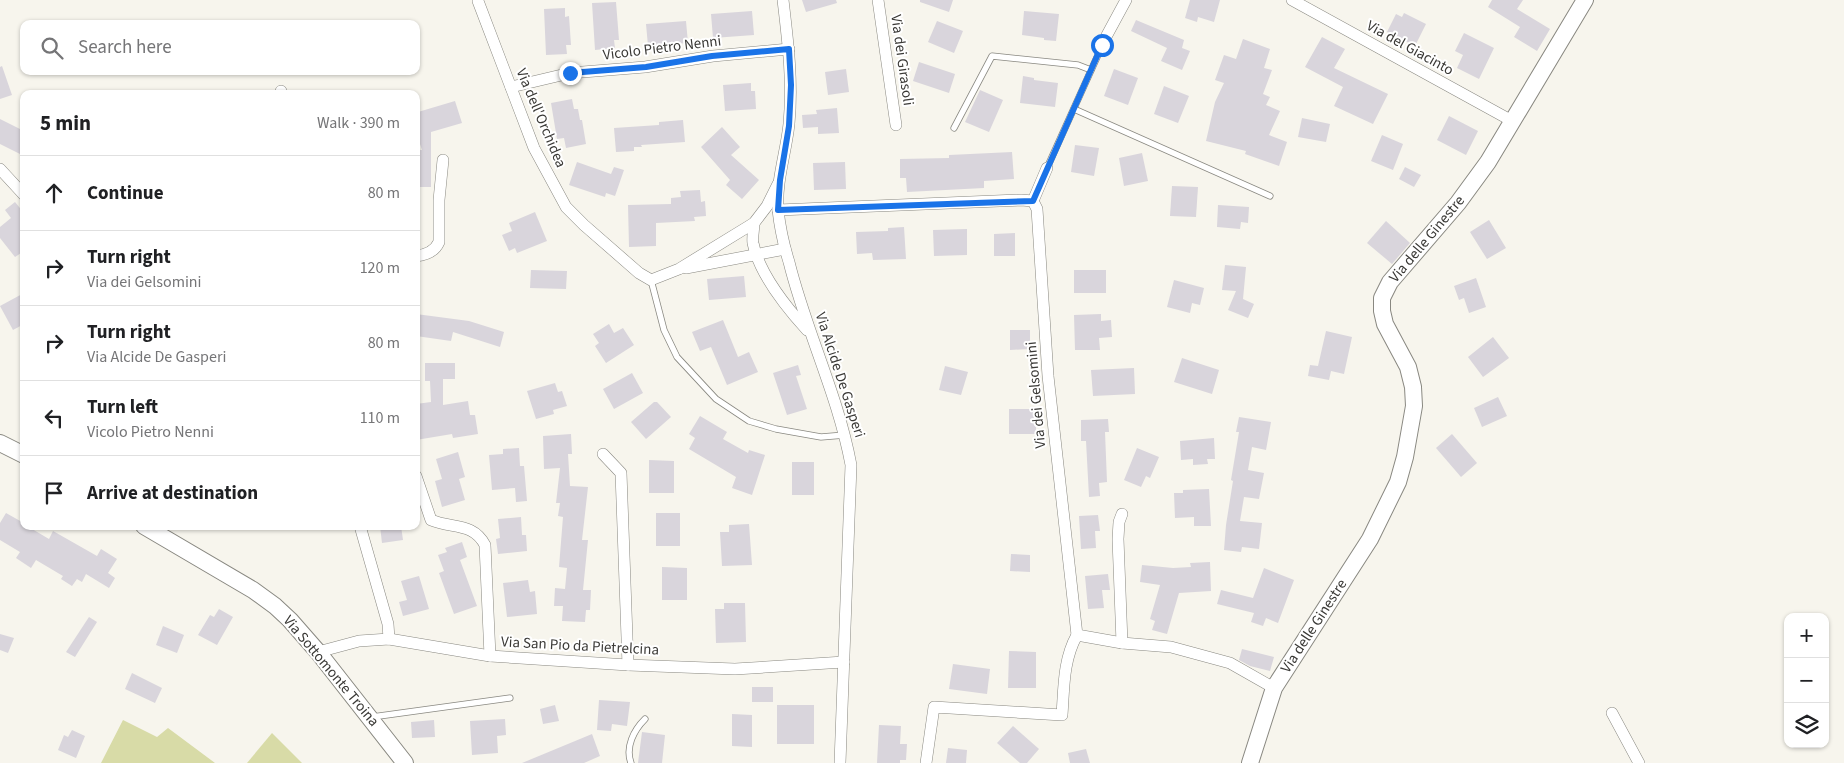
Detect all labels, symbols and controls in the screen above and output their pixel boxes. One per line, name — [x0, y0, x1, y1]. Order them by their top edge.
street label: Via dei Girasoli — [885, 13, 919, 107]
street label: Via del Giacinto — [1363, 15, 1457, 81]
search box — [20, 20, 420, 75]
street label: Vicolo Pietro Nenni — [602, 30, 722, 66]
icon: search — [38, 34, 66, 62]
text: Search here — [78, 34, 172, 61]
route start — [1091, 34, 1114, 57]
route end — [559, 62, 582, 85]
street label: Via dell'Orchidea — [511, 65, 571, 171]
text: 5 min — [40, 108, 91, 138]
text: Walk · 390 m — [317, 112, 400, 134]
icon: ahead — [40, 179, 68, 207]
text: Continue — [87, 180, 164, 207]
text: 80 m — [368, 182, 400, 204]
street label: Via delle Ginestre — [1384, 191, 1470, 287]
text: Turn right — [87, 244, 171, 271]
icon: right — [40, 254, 68, 282]
text: 120 m — [360, 257, 400, 279]
text: Via dei Gelsomini — [87, 271, 202, 293]
street label: Via Alcide De Gasperi — [810, 310, 870, 440]
text: Turn right — [87, 319, 171, 346]
icon: right — [40, 329, 68, 357]
text: 80 m — [368, 332, 400, 354]
street label: Via dei Gelsomini — [1021, 341, 1051, 449]
text: Via Alcide De Gasperi — [87, 346, 226, 368]
text: Turn left — [87, 394, 158, 421]
icon: left — [40, 404, 68, 432]
text: 110 m — [360, 407, 400, 429]
text: Vicolo Pietro Nenni — [87, 421, 214, 443]
icon: arrive — [40, 479, 68, 507]
text: Arrive at destination — [87, 480, 258, 507]
street label: Via delle Ginestre — [1276, 575, 1352, 677]
street label: Via Sottomonte Troina — [278, 611, 384, 731]
map controls — [1784, 613, 1829, 748]
button: + — [1784, 613, 1829, 658]
street label: Via San Pio da Pietrelcina — [501, 631, 659, 661]
button: − — [1784, 658, 1829, 703]
button: layers — [1784, 703, 1829, 748]

